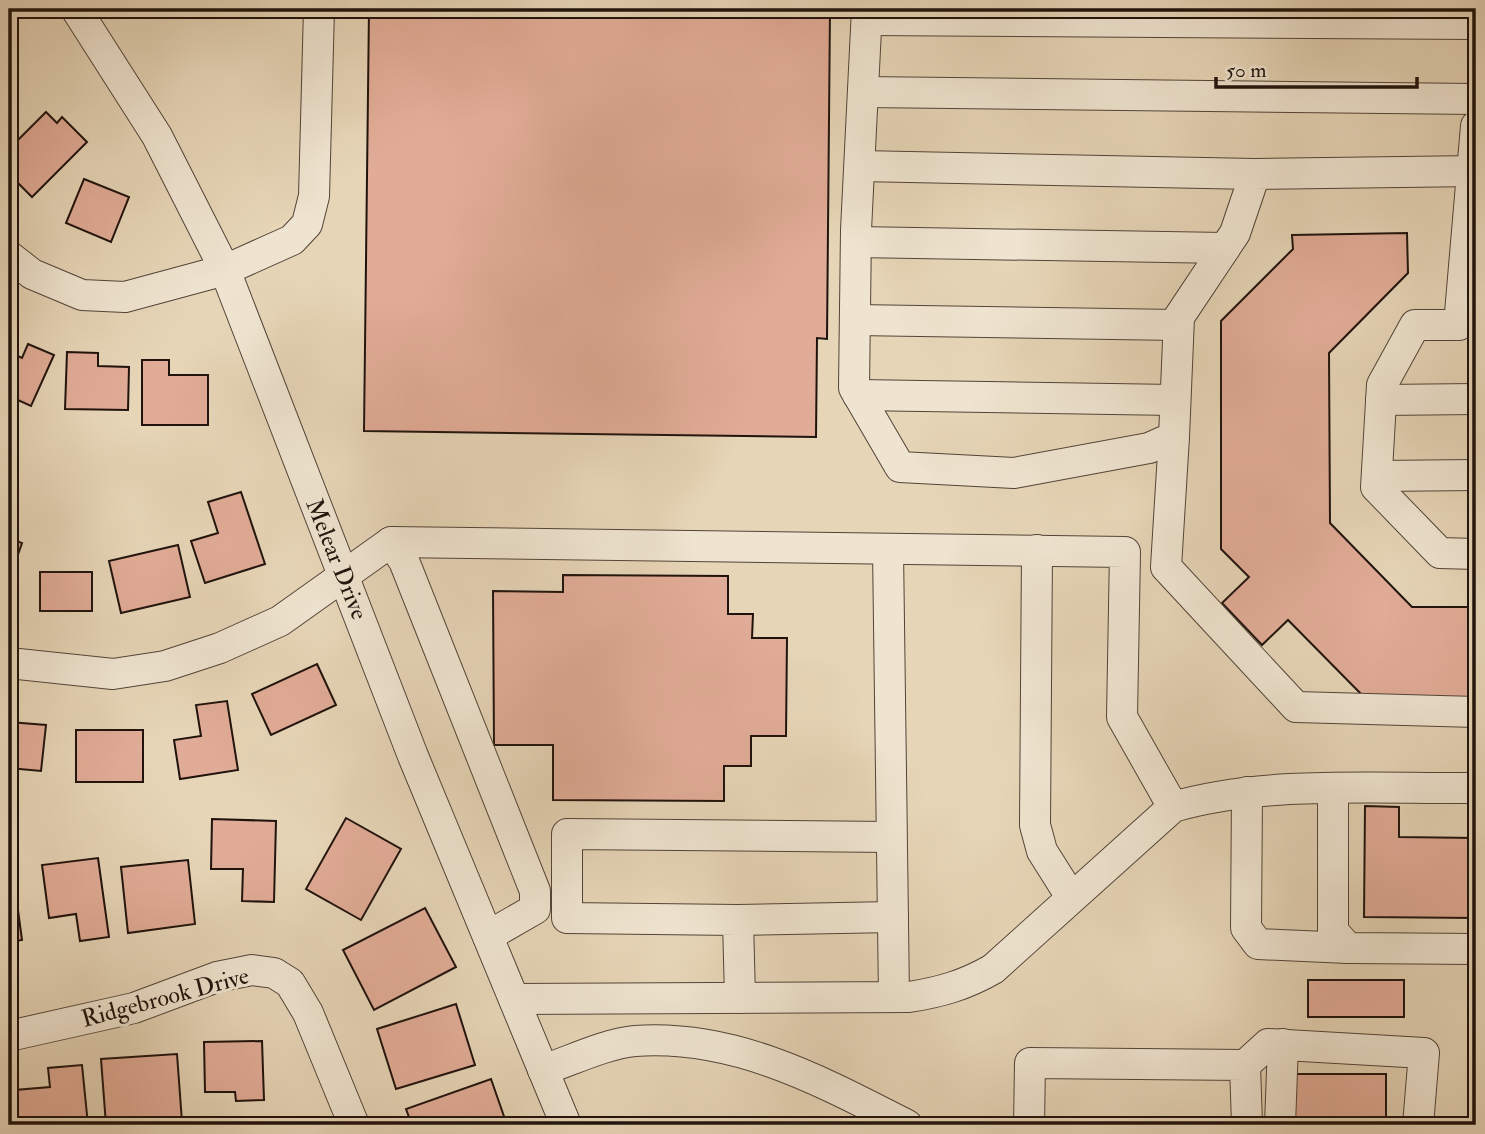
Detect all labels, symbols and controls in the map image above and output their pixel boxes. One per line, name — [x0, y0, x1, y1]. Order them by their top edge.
scale bar — [1216, 46, 1417, 90]
text: 50 m — [1226, 57, 1267, 84]
street label: Melear Drive — [298, 494, 375, 624]
street label: Ridgebrook Drive — [78, 960, 252, 1035]

